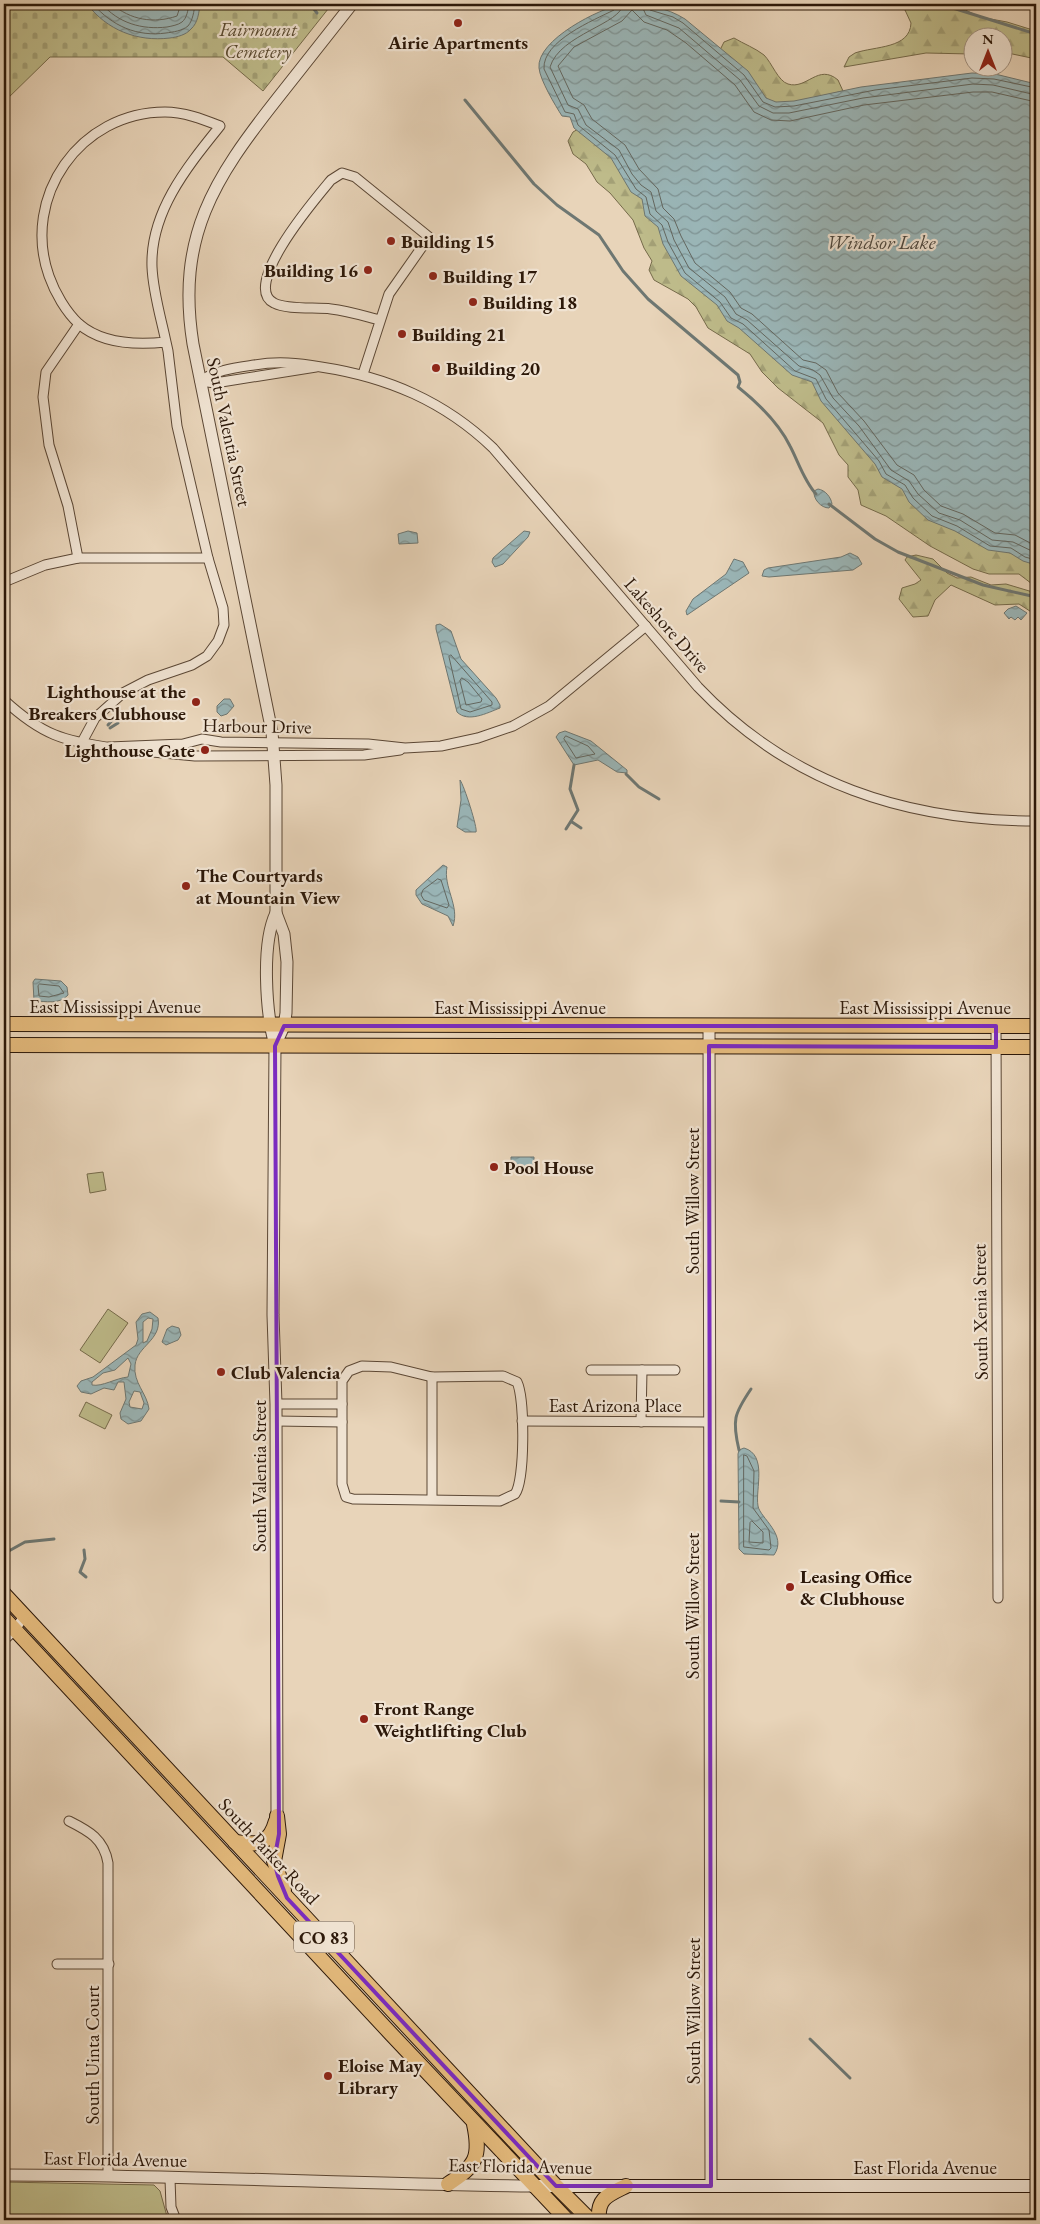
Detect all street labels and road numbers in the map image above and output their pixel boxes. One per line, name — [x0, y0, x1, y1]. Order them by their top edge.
street label: South Valentia Street — [201, 355, 257, 509]
street label: Lakeshore Drive — [619, 572, 715, 678]
street label: Harbour Drive — [202, 713, 312, 739]
street label: East Mississippi Avenue — [29, 994, 201, 1019]
street label: East Mississippi Avenue — [434, 995, 606, 1020]
street label: East Mississippi Avenue — [839, 995, 1011, 1020]
street label: South Willow Street — [680, 1128, 705, 1274]
street label: South Xenia Street — [966, 1244, 994, 1380]
street label: East Arizona Place — [548, 1393, 682, 1418]
street label: South Valentia Street — [247, 1400, 272, 1552]
street label: South Willow Street — [680, 1533, 705, 1679]
street label: South Parker Road — [213, 1792, 325, 1910]
road number: CO 83 — [294, 1921, 354, 1952]
street label: South Willow Street — [681, 1938, 706, 2084]
street label: South Uinta Court — [80, 1985, 105, 2125]
street label: East Florida Avenue — [43, 2145, 187, 2173]
street label: East Florida Avenue — [448, 2152, 592, 2180]
street label: East Florida Avenue — [853, 2155, 997, 2180]

